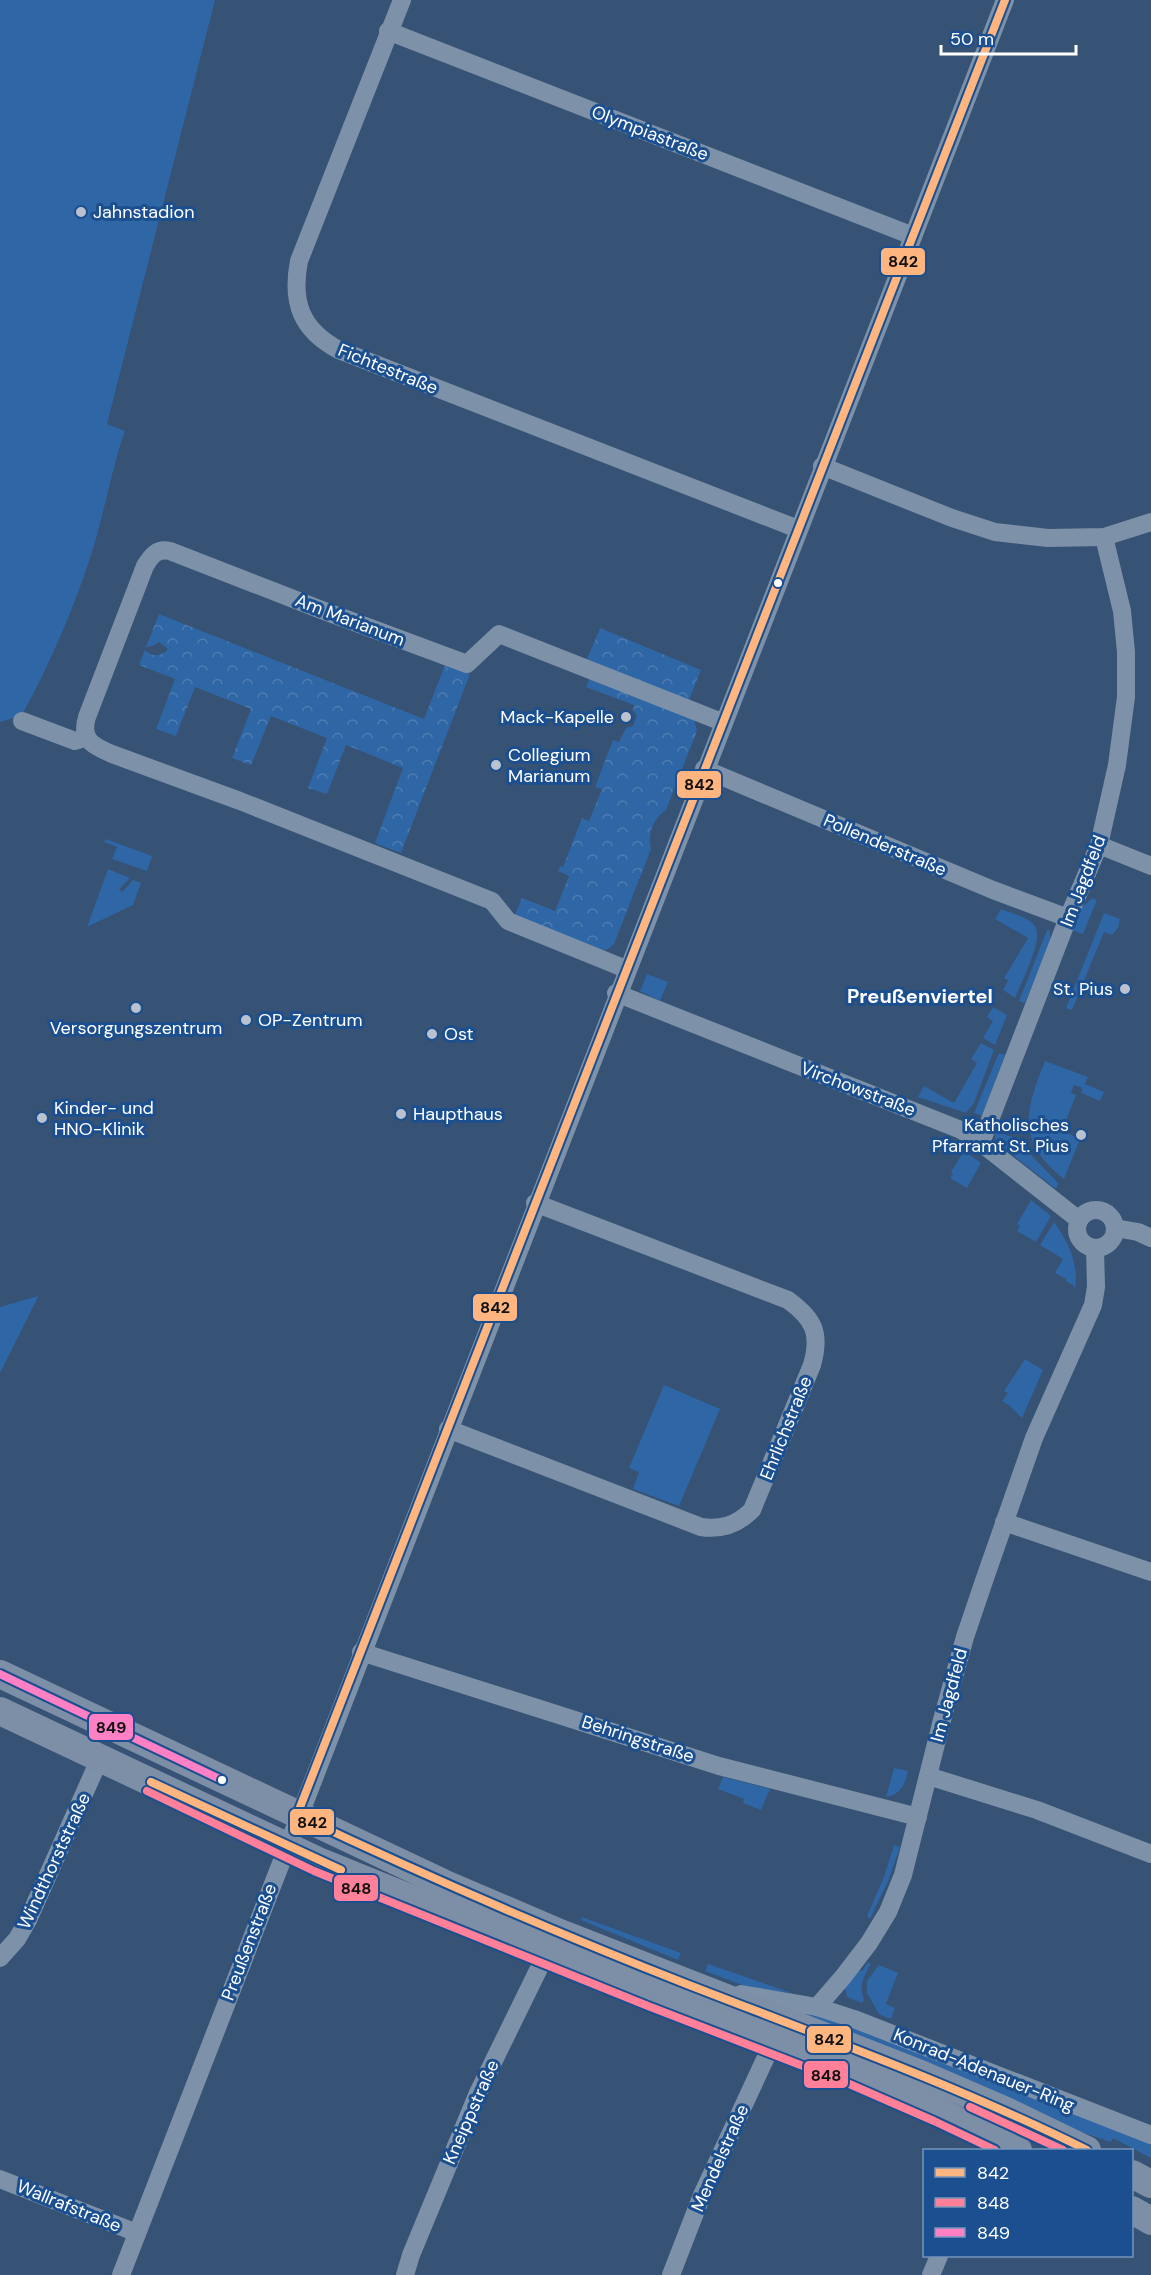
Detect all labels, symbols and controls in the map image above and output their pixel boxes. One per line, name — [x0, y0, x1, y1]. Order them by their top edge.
scale bar — [941, 18, 1076, 56]
text: 50 m — [950, 27, 994, 51]
street label: Olympiastraße — [588, 100, 712, 166]
place label: Jahnstadion — [93, 200, 195, 224]
marker: Jahnstadion — [74, 205, 88, 219]
line badge: 842 — [880, 247, 926, 276]
text: 842 — [888, 251, 918, 272]
street label: Fichtestraße — [335, 338, 441, 400]
unlabelled marker — [772, 577, 784, 589]
street label: Am Marianum — [292, 588, 408, 652]
place label: Mack-Kapelle — [500, 705, 614, 729]
marker: Mack-Kapelle — [619, 710, 633, 724]
place label: Collegium Marianum — [508, 743, 591, 788]
marker: Collegium Marianum — [489, 758, 503, 772]
line badge: 842 — [676, 770, 722, 799]
text: 842 — [684, 774, 714, 795]
street label: Pollenderstraße — [820, 808, 950, 882]
street label: Im Jagdfeld — [1055, 832, 1111, 930]
place label: St. Pius — [1053, 977, 1113, 1001]
marker: St. Pius — [1118, 982, 1132, 996]
district label: Preußenviertel — [847, 983, 993, 1009]
marker: Versorgungszentrum — [129, 1001, 143, 1015]
place label: OP-Zentrum — [258, 1008, 362, 1032]
marker: OP-Zentrum — [239, 1013, 253, 1027]
place label: Versorgungszentrum — [50, 1016, 222, 1040]
place label: Ost — [444, 1022, 474, 1046]
marker: Ost — [425, 1027, 439, 1041]
street label: Virchowstraße — [797, 1056, 919, 1122]
place label: Kinder- und HNO-Klinik — [54, 1096, 154, 1141]
place label: Haupthaus — [413, 1102, 503, 1126]
marker: Haupthaus — [394, 1107, 408, 1121]
marker: Kinder- und HNO-Klinik — [35, 1111, 49, 1125]
place label: Katholisches Pfarramt St. Pius — [932, 1113, 1069, 1158]
marker: Katholisches Pfarramt St. Pius — [1074, 1128, 1088, 1142]
line badge: 842 — [472, 1293, 518, 1322]
text: 842 — [480, 1297, 510, 1318]
street label: Ehrlichstraße — [754, 1372, 818, 1484]
street label: Im Jagdfeld — [925, 1645, 973, 1745]
street label: Behringstraße — [579, 1710, 697, 1768]
line badge: 849 — [88, 1713, 134, 1741]
text: 849 — [96, 1717, 126, 1738]
unlabelled marker — [216, 1774, 228, 1786]
street label: Windthorststraße — [12, 1789, 96, 1933]
line badge: 842 — [289, 1808, 335, 1836]
text: 842 — [297, 1812, 327, 1833]
line badge: 848 — [333, 1874, 379, 1902]
text: 848 — [341, 1878, 371, 1899]
street label: Preußenstraße — [216, 1880, 282, 2004]
street label: Konrad-Adenauer-Ring — [890, 2023, 1078, 2117]
line badge: 842 — [806, 2025, 852, 2054]
text: 842 — [814, 2029, 844, 2050]
street label: Kneippstraße — [437, 2056, 505, 2168]
line badge: 848 — [803, 2060, 849, 2089]
text: 848 — [811, 2065, 841, 2086]
street label: Mendelstraße — [686, 2100, 754, 2216]
legend — [923, 2149, 1133, 2257]
text: 842 — [977, 2161, 1009, 2185]
street label: Wallrafstraße — [13, 2174, 125, 2238]
text: 848 — [977, 2191, 1010, 2215]
text: 849 — [977, 2221, 1010, 2245]

